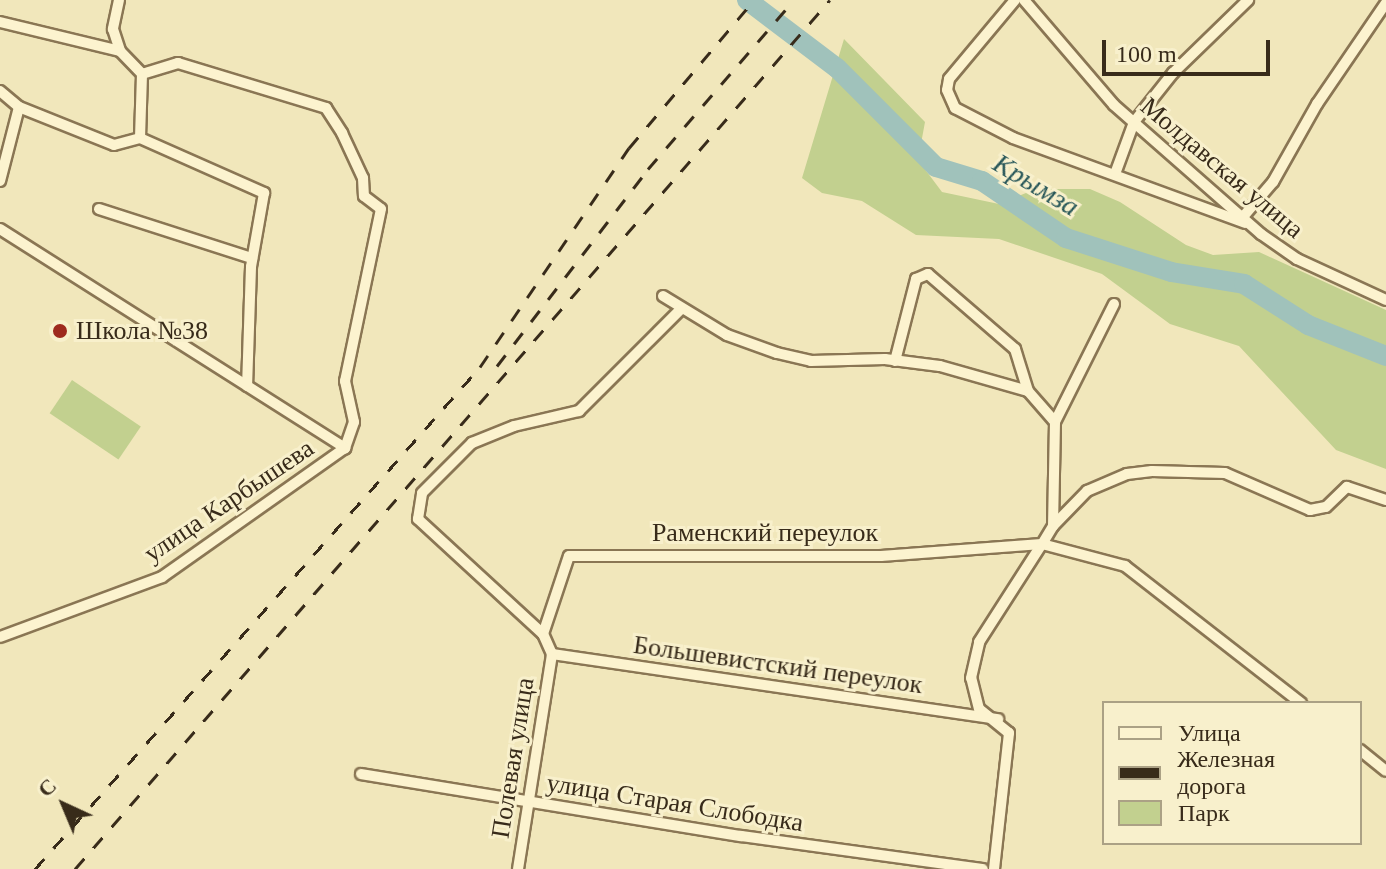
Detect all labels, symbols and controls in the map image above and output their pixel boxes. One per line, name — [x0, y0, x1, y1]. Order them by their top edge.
scale bar — [1106, 24, 1274, 74]
text: 100 m — [1116, 41, 1177, 67]
street label: Молдавская улица — [1134, 91, 1310, 245]
water label: Крымза — [987, 146, 1085, 224]
place label: Школа №38 — [76, 315, 208, 347]
marker: Школа №38 — [51, 322, 69, 340]
street label: улица Карбышева — [138, 433, 320, 569]
street label: Раменский переулок — [652, 517, 878, 549]
street label: Большевистский переулок — [631, 629, 925, 701]
street label: Полевая улица — [485, 676, 541, 840]
legend — [1102, 701, 1362, 845]
text: Улица — [1178, 720, 1241, 746]
text: Железная дорога — [1177, 746, 1275, 799]
north arrow — [24, 765, 104, 845]
street label: улица Старая Слободка — [544, 767, 806, 839]
text: С — [33, 773, 61, 802]
text: Парк — [1178, 800, 1230, 826]

